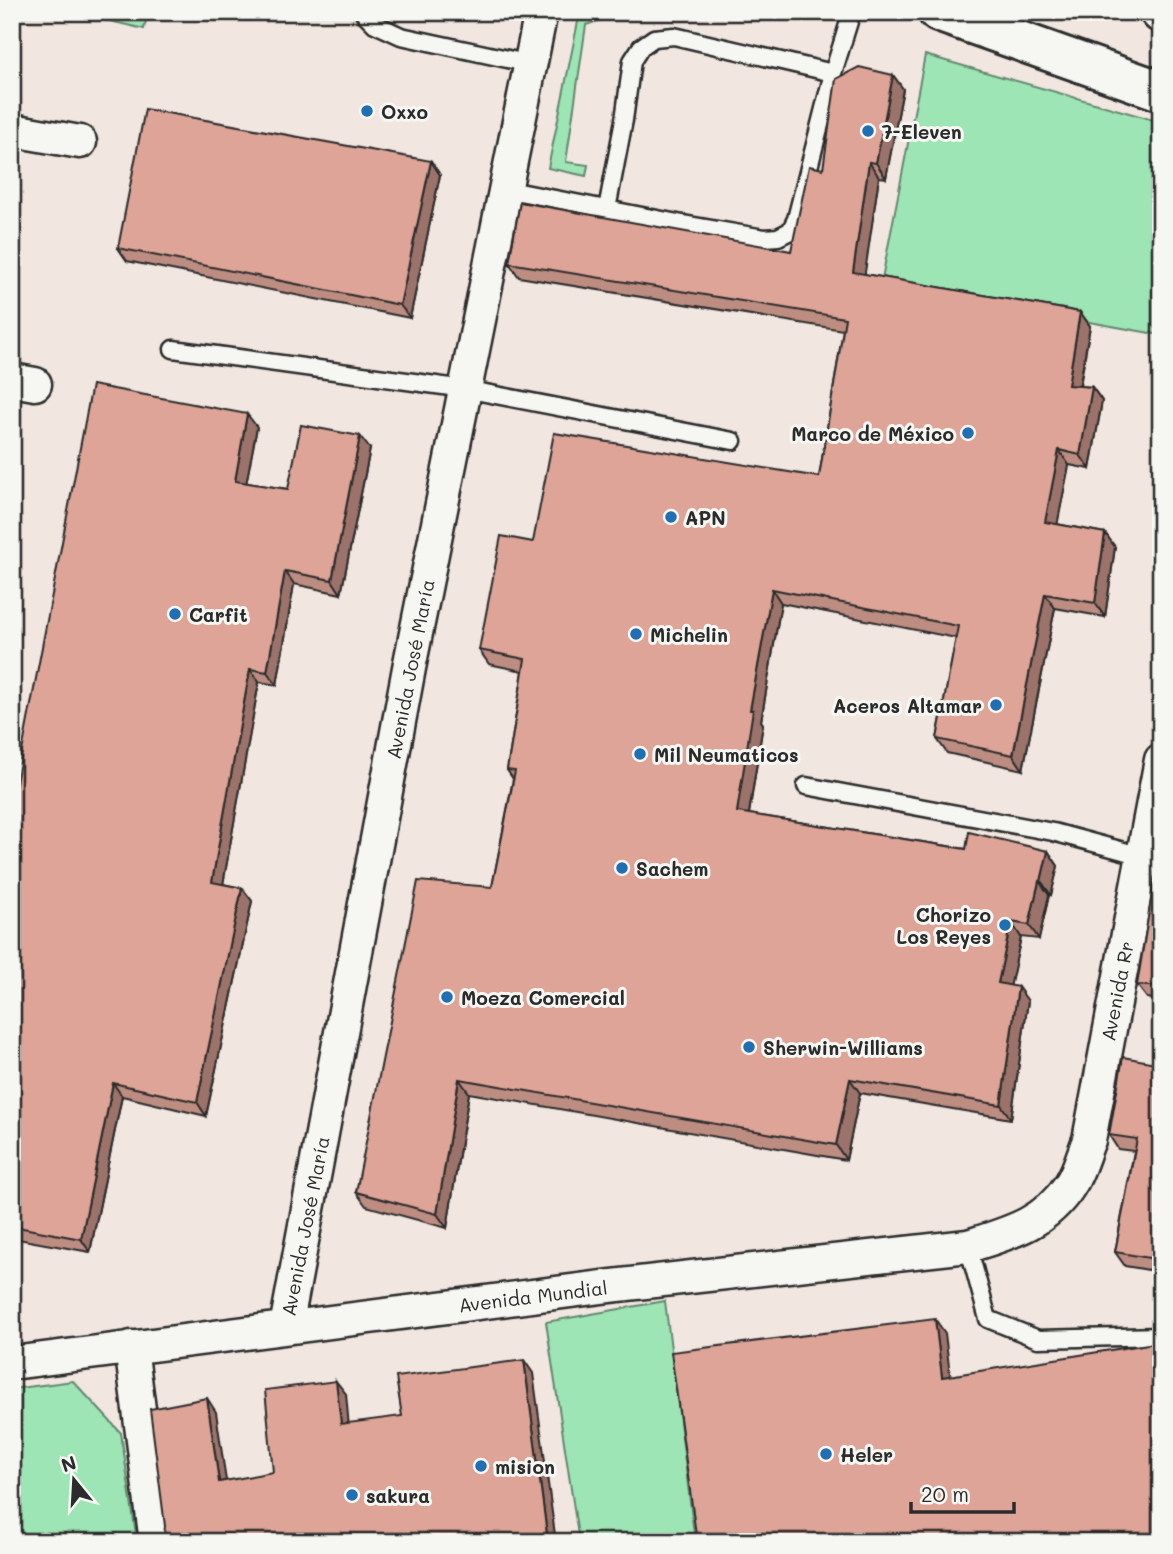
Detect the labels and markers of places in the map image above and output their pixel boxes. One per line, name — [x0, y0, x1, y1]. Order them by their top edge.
place label: Oxxo — [381, 99, 428, 124]
marker: Oxxo — [359, 103, 375, 119]
place label: 7-Eleven — [882, 119, 962, 144]
marker: 7-Eleven — [860, 123, 876, 139]
place label: Marco de México — [791, 421, 954, 446]
marker: Marco de México — [960, 425, 976, 441]
place label: APN — [685, 505, 726, 530]
marker: APN — [663, 509, 679, 525]
place label: Carfit — [189, 602, 248, 627]
marker: Carfit — [167, 606, 183, 622]
place label: Michelin — [650, 622, 728, 647]
marker: Michelin — [628, 626, 644, 642]
place label: Aceros Altamar — [833, 693, 982, 718]
marker: Aceros Altamar — [988, 697, 1004, 713]
place label: Mil Neumaticos — [654, 742, 798, 767]
marker: Mil Neumaticos — [632, 746, 648, 762]
place label: Sachem — [636, 856, 708, 881]
marker: Sachem — [614, 860, 630, 876]
place label: Chorizo Los Reyes — [896, 902, 991, 949]
marker: Chorizo Los Reyes — [997, 917, 1013, 933]
place label: Moeza Comercial — [461, 985, 625, 1010]
marker: Moeza Comercial — [439, 989, 455, 1005]
place label: Sherwin-Williams — [763, 1035, 923, 1060]
marker: Sherwin-Williams — [741, 1039, 757, 1055]
place label: Heler — [840, 1442, 893, 1467]
marker: Heler — [818, 1446, 834, 1462]
place label: mision — [495, 1454, 555, 1479]
marker: mision — [473, 1458, 489, 1474]
place label: sakura — [366, 1483, 430, 1508]
marker: sakura — [344, 1487, 360, 1503]

